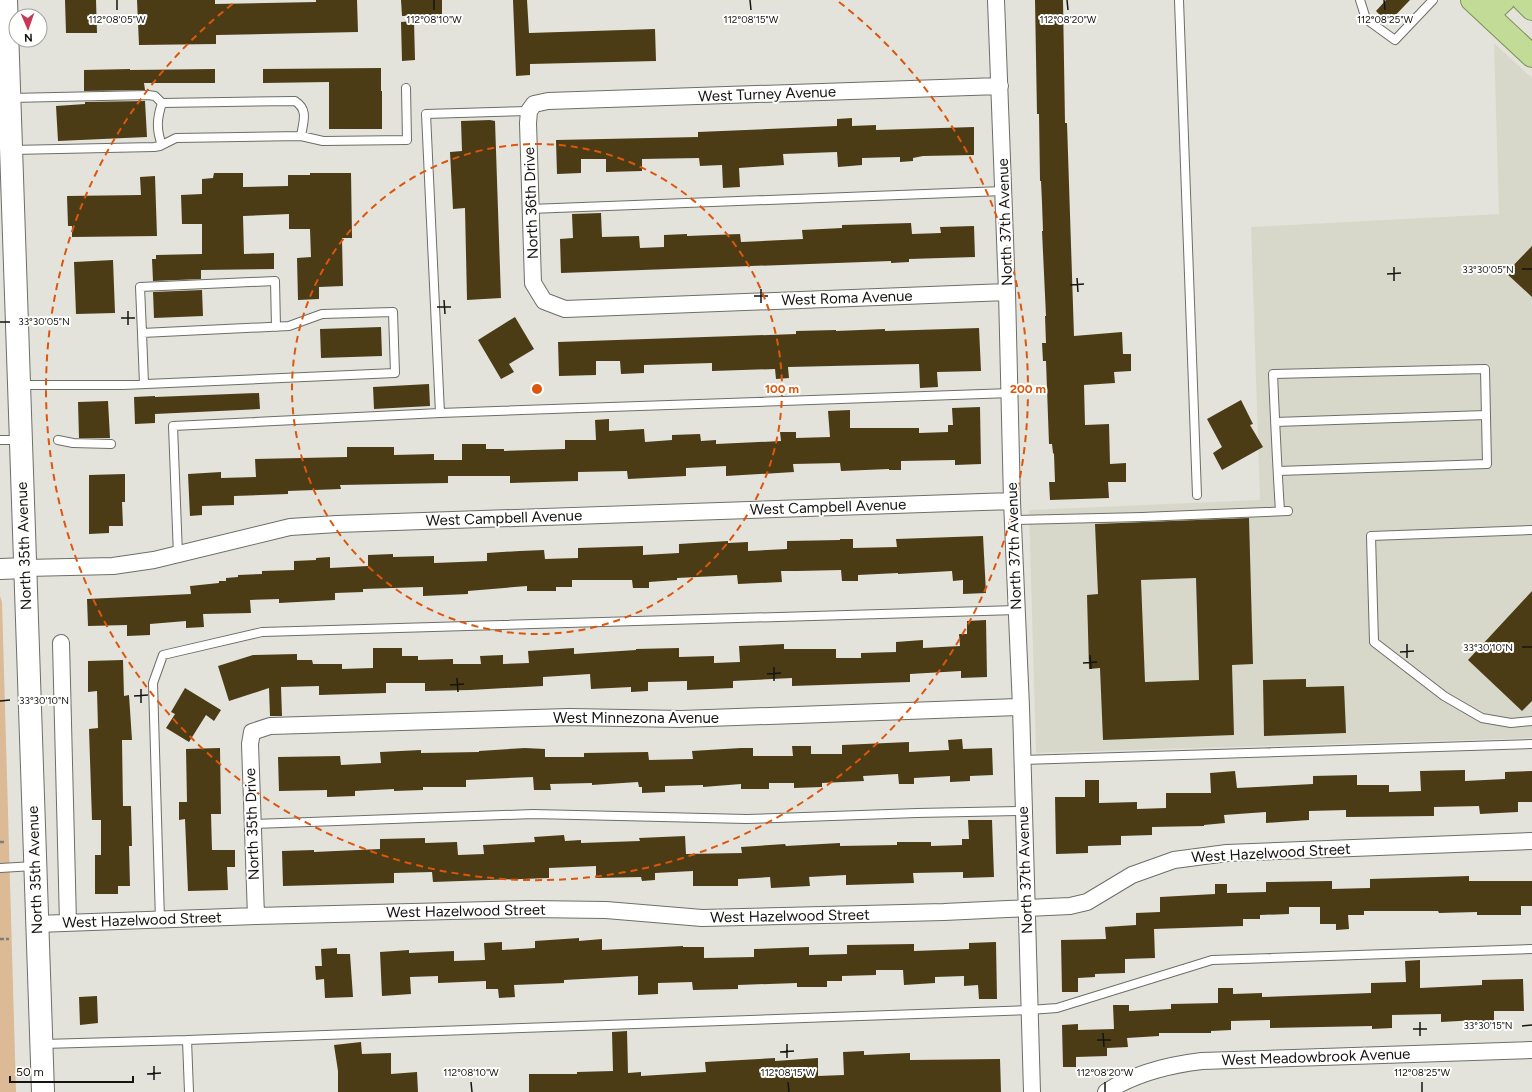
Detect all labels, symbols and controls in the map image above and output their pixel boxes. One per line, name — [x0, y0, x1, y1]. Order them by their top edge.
north arrow — [8, 8, 48, 48]
text: 112°08'05"W — [88, 13, 146, 26]
text: 112°08'10"W — [406, 13, 462, 26]
text: 112°08'15"W — [724, 13, 779, 26]
text: 112°08'20"W — [1040, 13, 1097, 26]
text: 112°08'25"W — [1357, 13, 1414, 26]
text: N — [24, 31, 33, 44]
street label: West Turney Avenue — [698, 83, 836, 105]
street label: North 36th Drive — [520, 147, 542, 259]
street label: North 37th Avenue — [994, 158, 1016, 286]
text: 33°30'05"N — [1462, 263, 1514, 276]
street label: West Roma Avenue — [781, 287, 913, 309]
text: 33°30'05"N — [18, 315, 70, 328]
centre of rings — [530, 382, 544, 396]
text: 100 m — [765, 382, 799, 396]
text: 200 m — [1010, 382, 1046, 396]
street label: North 35th Avenue — [13, 482, 35, 610]
street label: North 37th Avenue — [1003, 482, 1025, 610]
street label: West Campbell Avenue — [750, 495, 906, 519]
street label: West Campbell Avenue — [426, 506, 582, 530]
text: 33°30'10"N — [1463, 641, 1513, 654]
text: 33°30'10"N — [19, 694, 69, 707]
street label: West Minnezona Avenue — [553, 709, 719, 727]
street label: North 35th Drive — [241, 768, 263, 880]
street label: North 35th Avenue — [24, 806, 46, 934]
street label: North 37th Avenue — [1014, 806, 1036, 934]
street label: West Hazelwood Street — [1191, 840, 1351, 866]
street label: West Hazelwood Street — [386, 901, 546, 921]
street label: West Hazelwood Street — [710, 906, 870, 926]
street label: West Hazelwood Street — [62, 908, 222, 932]
text: 33°30'15"N — [1463, 1019, 1513, 1032]
street label: West Meadowbrook Avenue — [1221, 1045, 1411, 1069]
scale bar — [10, 1058, 133, 1084]
text: 50 m — [16, 1065, 44, 1079]
text: 112°08'10"W — [443, 1066, 499, 1079]
text: 112°08'15"W — [761, 1066, 816, 1079]
text: 112°08'20"W — [1077, 1066, 1134, 1079]
text: 112°08'25"W — [1394, 1066, 1451, 1079]

